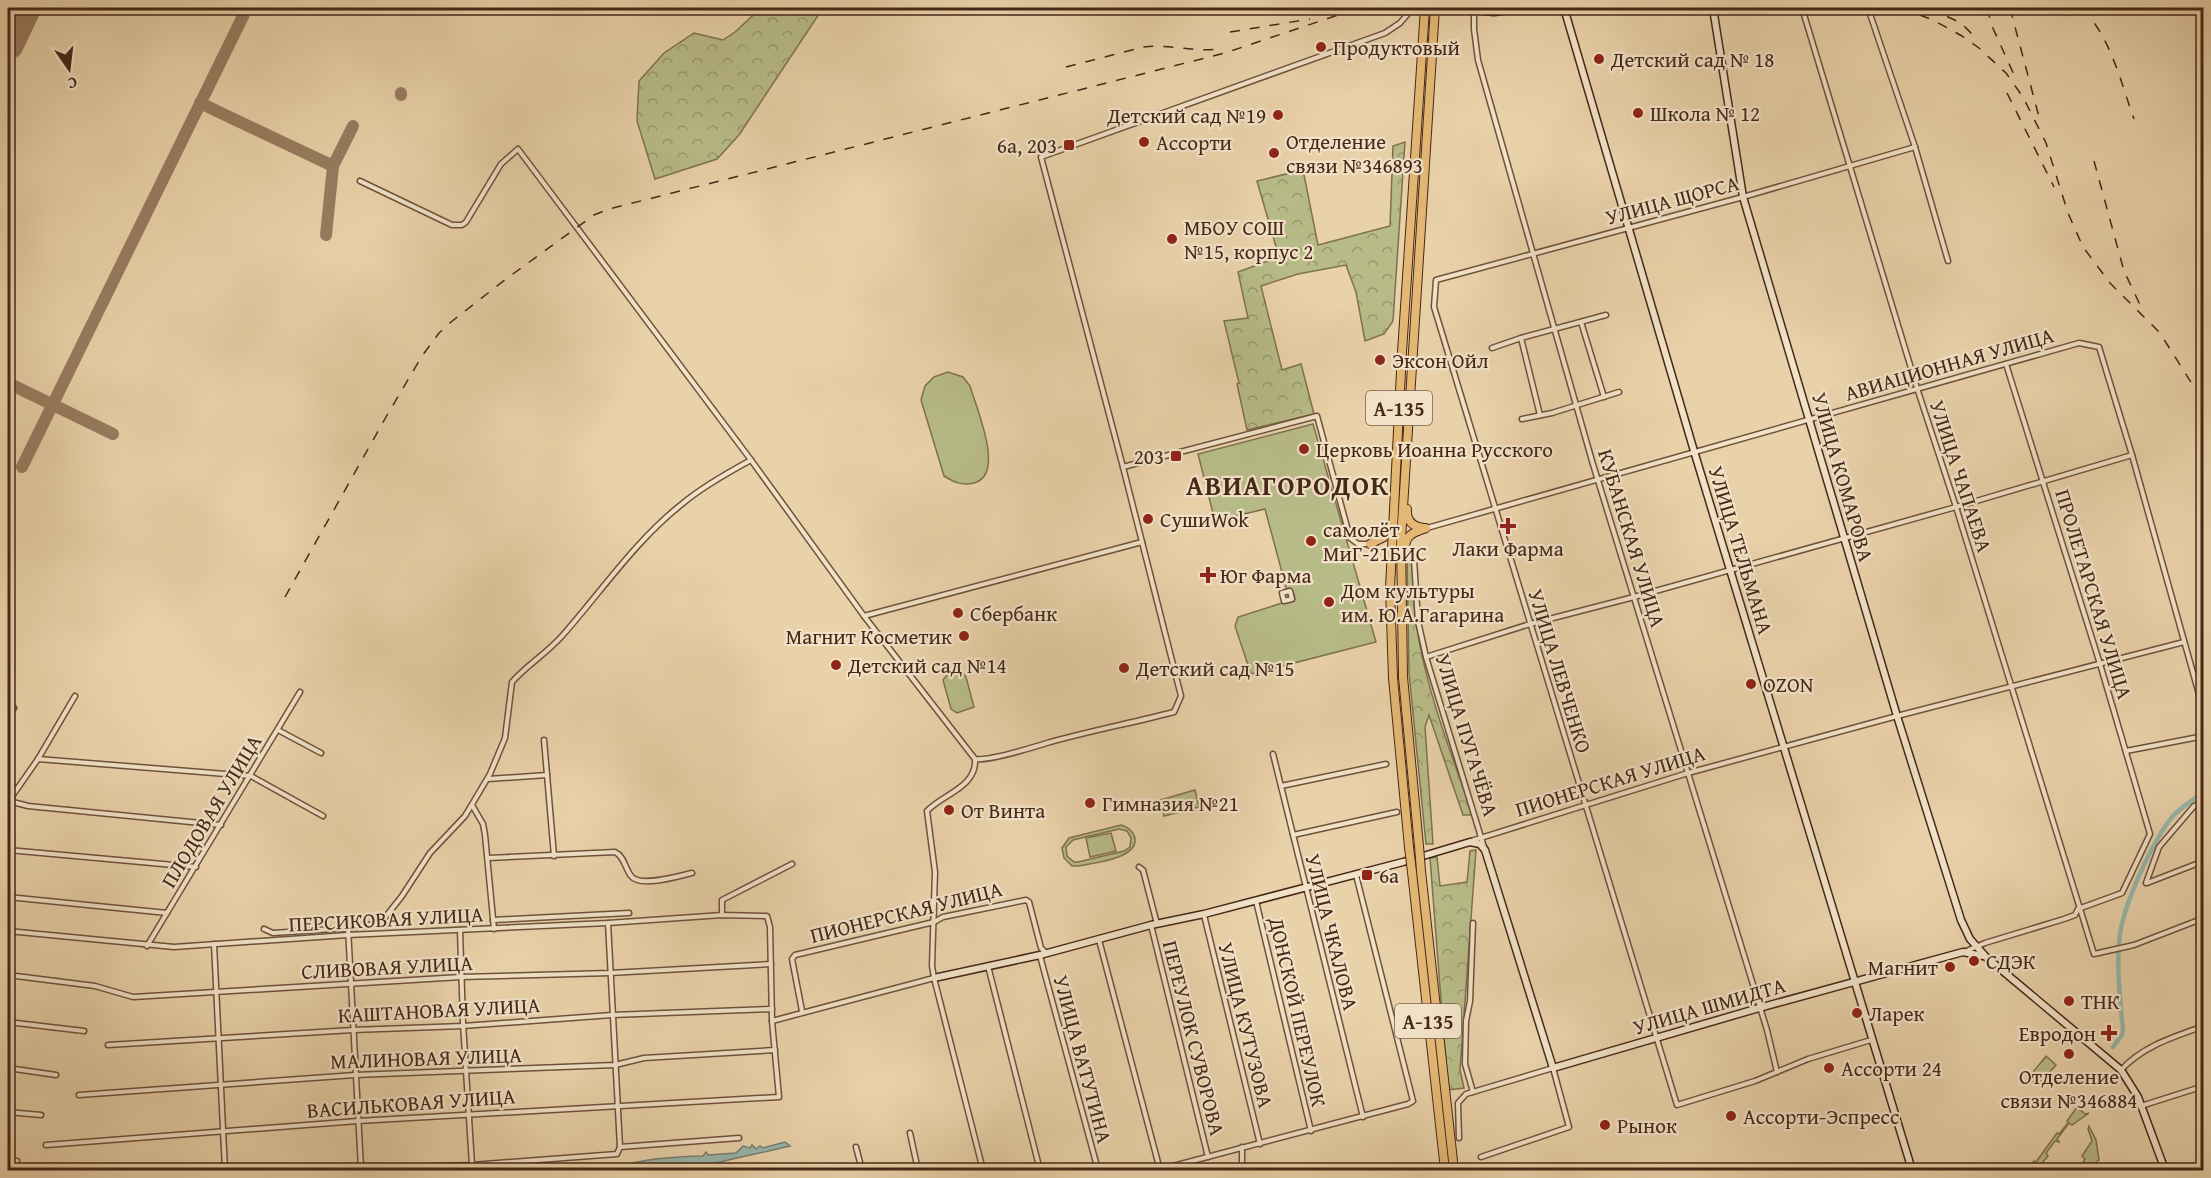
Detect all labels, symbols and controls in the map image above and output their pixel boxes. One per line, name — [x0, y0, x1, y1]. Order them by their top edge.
place label: Продуктовый — [1333, 32, 1460, 63]
north arrow — [39, 39, 99, 99]
marker: Продуктовый — [1314, 40, 1328, 54]
place label: Детский сад № 18 — [1610, 44, 1774, 75]
marker: Детский сад № 18 — [1592, 52, 1606, 66]
text: С — [65, 71, 80, 96]
place label: Школа № 12 — [1650, 98, 1760, 129]
place label: Детский сад №19 — [1106, 100, 1266, 131]
marker: Школа № 12 — [1631, 106, 1645, 120]
marker: Детский сад №19 — [1271, 108, 1285, 122]
place label: Отделение связи №346893 — [1286, 126, 1423, 181]
place label: Ассорти — [1156, 127, 1232, 158]
place label: 6а, 203 — [997, 130, 1057, 161]
marker: Ассорти — [1137, 135, 1151, 149]
marker: 6а, 203 — [1062, 138, 1076, 152]
marker: Отделение связи №346893 — [1267, 146, 1281, 160]
street label: УЛИЦА ЩОРСА — [1602, 167, 1742, 233]
place label: МБОУ СОШ №15, корпус 2 — [1184, 212, 1313, 267]
marker: МБОУ СОШ №15, корпус 2 — [1165, 232, 1179, 246]
street label: АВИАЦИОННАЯ УЛИЦА — [1841, 319, 2057, 409]
place label: Эксон Ойл — [1392, 345, 1489, 376]
marker: Эксон Ойл — [1373, 353, 1387, 367]
street label: УЛИЦА КОМАРОВА — [1804, 389, 1882, 566]
road number: А-135 — [1366, 391, 1432, 425]
street label: УЛИЦА ЧАПАЕВА — [1922, 396, 2000, 556]
place label: Церковь Иоанна Русского — [1316, 434, 1553, 465]
place label: 203 — [1134, 441, 1164, 472]
marker: Церковь Иоанна Русского — [1297, 442, 1311, 456]
street label: КУБАНСКАЯ УЛИЦА — [1590, 445, 1674, 631]
marker: 203 — [1169, 449, 1183, 463]
street label: УЛИЦА ТЕЛЬМАНА — [1701, 462, 1781, 638]
district label: АВИАГОРОДОК — [1186, 465, 1390, 505]
street label: ПРОЛЕТАРСКАЯ УЛИЦА — [2047, 485, 2141, 703]
place label: СушиWok — [1160, 504, 1249, 535]
marker: СушиWok — [1141, 512, 1155, 526]
place label: самолёт МиГ-21БИС — [1323, 514, 1427, 569]
marker: Лаки Фарма — [1501, 519, 1515, 533]
place label: Лаки Фарма — [1452, 533, 1564, 564]
marker: самолёт МиГ-21БИС — [1304, 534, 1318, 548]
place label: Юг Фарма — [1220, 560, 1311, 591]
marker: Юг Фарма — [1201, 568, 1215, 582]
place label: Дом культуры им. Ю.А.Гагарина — [1340, 575, 1504, 630]
street label: УЛИЦА ЛЕВЧЕНКО — [1520, 585, 1600, 757]
marker: Дом культуры им. Ю.А.Гагарина — [1322, 595, 1336, 609]
place label: Сбербанк — [970, 598, 1057, 629]
marker: Сбербанк — [951, 606, 965, 620]
place label: Магнит Косметик — [786, 621, 952, 652]
marker: Магнит Косметик — [957, 629, 971, 643]
place label: Детский сад №14 — [847, 650, 1007, 681]
street label: УЛИЦА ПУГАЧЁВА — [1428, 650, 1507, 820]
place label: Детский сад №15 — [1135, 653, 1295, 684]
marker: Детский сад №14 — [829, 658, 843, 672]
marker: Детский сад №15 — [1117, 661, 1131, 675]
place label: OZON — [1763, 669, 1814, 700]
marker: OZON — [1744, 677, 1758, 691]
street label: ПЛОДОВАЯ УЛИЦА — [153, 728, 269, 894]
street label: ПИОНЕРСКАЯ УЛИЦА — [1511, 737, 1709, 825]
place label: Гимназия №21 — [1102, 788, 1239, 819]
place label: От Винта — [961, 795, 1045, 826]
marker: Гимназия №21 — [1083, 796, 1097, 810]
marker: От Винта — [942, 803, 956, 817]
street label: УЛИЦА ЧКАЛОВА — [1298, 850, 1367, 1014]
place label: 6а — [1379, 860, 1399, 891]
marker: 6а — [1360, 868, 1374, 882]
street label: ПИОНЕРСКАЯ УЛИЦА — [807, 873, 1005, 951]
street label: ПЕРСИКОВАЯ УЛИЦА — [288, 898, 484, 940]
street label: ДОНСКОЙ ПЕРЕУЛОК — [1261, 913, 1335, 1110]
street label: ПЕРЕУЛОК СУВОРОВА — [1155, 937, 1233, 1139]
street label: УЛИЦА КУТУЗОВА — [1210, 939, 1282, 1111]
place label: СДЭК — [1986, 946, 2036, 977]
street label: СЛИВОВАЯ УЛИЦА — [300, 947, 474, 987]
place label: Магнит — [1868, 952, 1938, 983]
marker: СДЭК — [1967, 954, 1981, 968]
marker: Магнит — [1943, 960, 1957, 974]
street label: УЛИЦА ШМИДТА — [1629, 969, 1789, 1043]
street label: УЛИЦА ВАТУТИНА — [1046, 971, 1120, 1147]
place label: ТНК — [2081, 986, 2120, 1017]
street label: КАШТАНОВАЯ УЛИЦА — [337, 989, 541, 1031]
marker: ТНК — [2062, 994, 2076, 1008]
place label: Ларек — [1869, 998, 1925, 1029]
road number: А-135 — [1395, 1004, 1461, 1038]
marker: Ларек — [1850, 1006, 1864, 1020]
place label: Евродон — [2019, 1018, 2096, 1049]
marker: Евродон — [2100, 1024, 2118, 1042]
street label: МАЛИНОВАЯ УЛИЦА — [330, 1039, 523, 1077]
marker: Отделение связи №346884 — [2062, 1047, 2076, 1061]
place label: Ассорти 24 — [1841, 1053, 1942, 1084]
marker: Ассорти 24 — [1822, 1061, 1836, 1075]
place label: Отделение связи №346884 — [2001, 1061, 2137, 1116]
street label: ВАСИЛЬКОВАЯ УЛИЦА — [306, 1080, 517, 1126]
place label: Ассорти-Эспресс — [1743, 1101, 1899, 1132]
marker: Ассорти-Эспресс — [1724, 1109, 1738, 1123]
place label: Рынок — [1617, 1110, 1677, 1141]
marker: Рынок — [1598, 1118, 1612, 1132]

